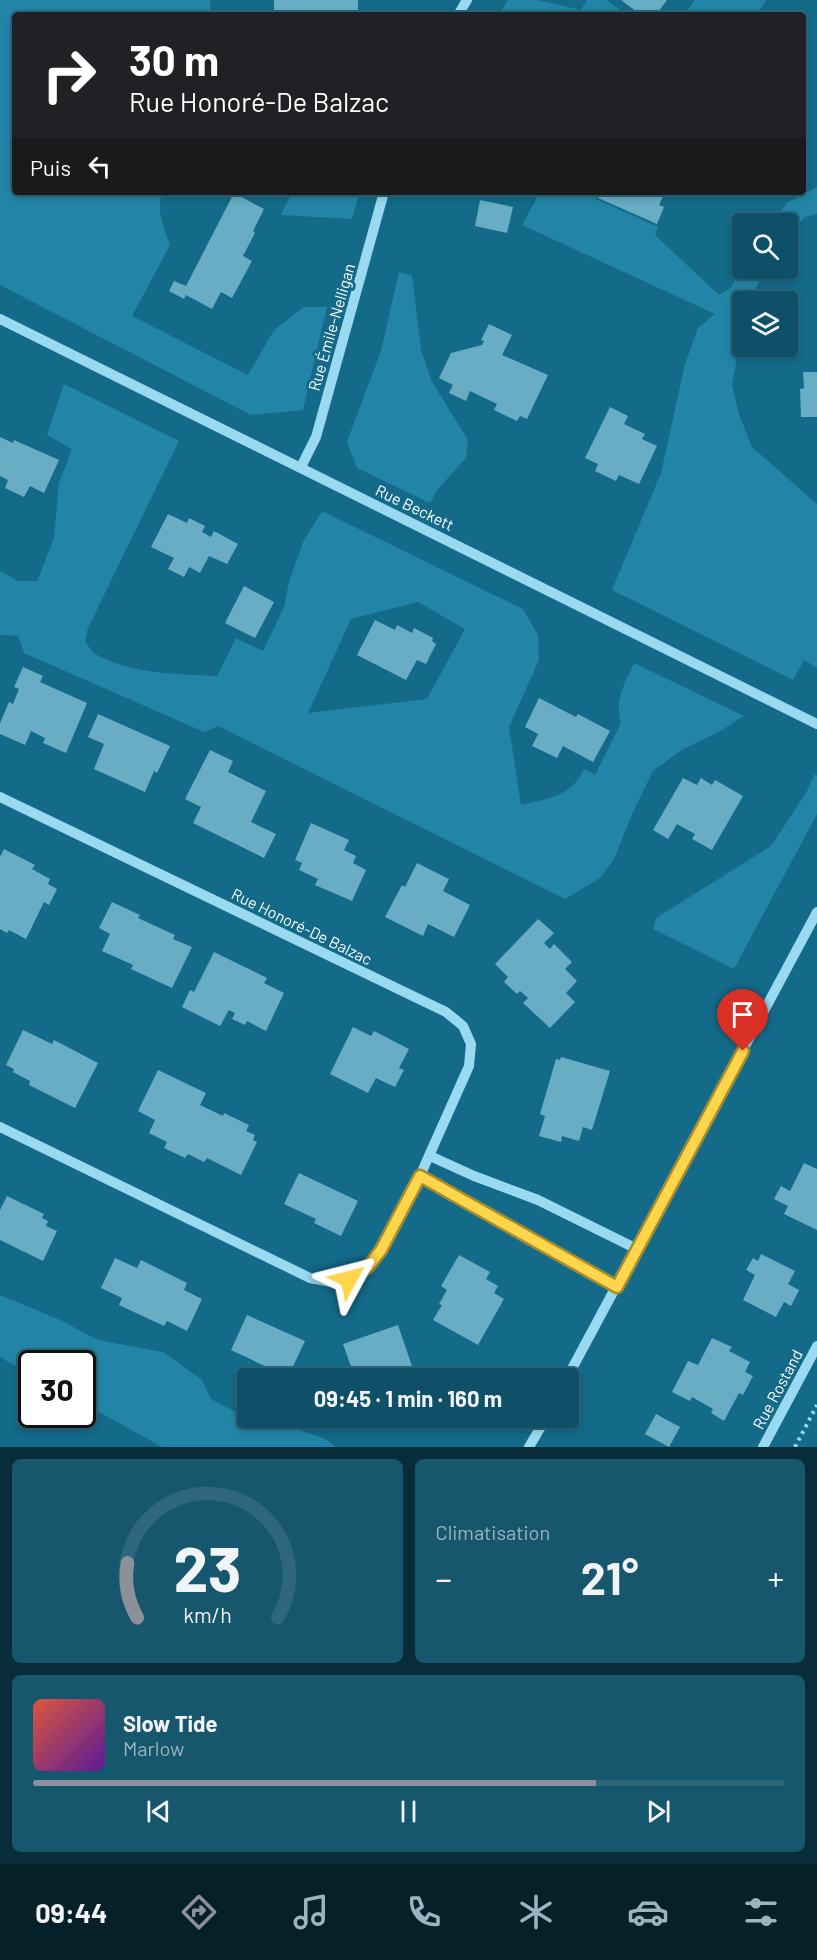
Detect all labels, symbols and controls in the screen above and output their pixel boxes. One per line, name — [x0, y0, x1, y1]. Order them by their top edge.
text: 30 m — [129, 34, 219, 84]
icon: right — [30, 36, 108, 114]
text: Rue Honoré-De Balzac — [129, 85, 389, 117]
icon: left — [83, 150, 116, 183]
text: Puis — [30, 154, 71, 180]
map controls — [732, 213, 798, 357]
button: search — [732, 213, 798, 279]
street label: Rue Émile-Nelligan — [304, 261, 358, 393]
button: layers — [732, 291, 798, 357]
street label: Rue Beckett — [373, 480, 457, 534]
street label: Rue Honoré-De Balzac — [229, 884, 375, 968]
pin — [717, 989, 768, 1051]
icon: arrive — [726, 998, 759, 1031]
position arrow — [317, 1247, 381, 1311]
street label: Rue Rostand — [748, 1346, 806, 1432]
speed limit sign: 30 — [18, 1350, 96, 1428]
text: 09:45 · 1 min · 160 m — [314, 1385, 502, 1411]
text: Climatisation — [436, 1520, 550, 1544]
text: 23 — [173, 1530, 241, 1604]
text: 21° — [581, 1550, 639, 1604]
text: − — [436, 1558, 452, 1598]
text: + — [768, 1558, 784, 1598]
text: km/h — [183, 1602, 232, 1627]
text: Slow Tide — [123, 1710, 218, 1736]
text: Marlow — [123, 1736, 184, 1760]
icon: previous — [142, 1795, 175, 1828]
icon: pause — [392, 1795, 425, 1828]
icon: next — [642, 1795, 675, 1828]
icon: directions — [178, 1891, 220, 1933]
icon: music — [290, 1891, 332, 1933]
icon: phone — [403, 1891, 445, 1933]
icon: climate — [515, 1891, 557, 1933]
icon: car — [627, 1891, 669, 1933]
icon: filters — [740, 1891, 782, 1933]
text: 09:44 — [35, 1896, 107, 1928]

